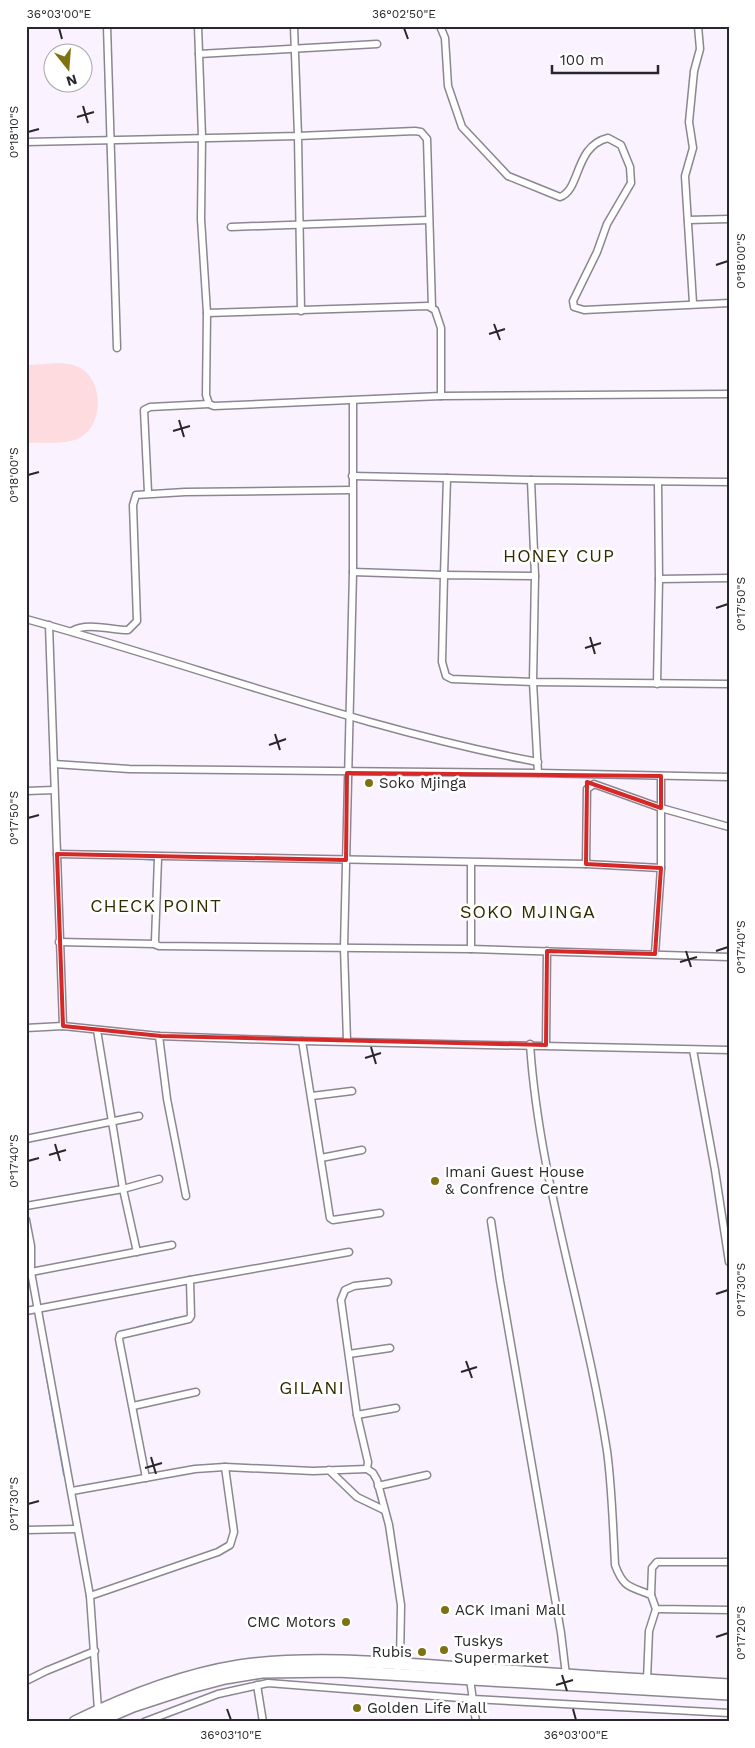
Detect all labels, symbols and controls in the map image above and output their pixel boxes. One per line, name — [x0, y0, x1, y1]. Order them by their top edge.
text: 36°03'00"E — [27, 7, 91, 21]
text: 36°02'50"E — [372, 7, 436, 21]
north arrow — [42, 42, 92, 92]
scale bar — [552, 42, 659, 74]
text: 100 m — [560, 51, 604, 69]
text: N — [65, 71, 79, 90]
text: 0°18'10"S — [7, 106, 21, 158]
text: 0°18'00"S — [734, 233, 748, 289]
text: 0°18'00"S — [7, 447, 21, 503]
district label: HONEY CUP — [503, 545, 615, 566]
text: 0°17'50"S — [734, 577, 748, 631]
place label: Soko Mjinga — [379, 774, 467, 792]
marker: Soko Mjinga — [363, 777, 375, 789]
text: 0°17'50"S — [7, 791, 21, 845]
district label: CHECK POINT — [90, 895, 222, 916]
district label: SOKO MJINGA — [460, 901, 596, 922]
text: 0°17'40"S — [734, 920, 748, 974]
text: 0°17'40"S — [7, 1134, 21, 1188]
place label: Imani Guest House & Confrence Centre — [445, 1163, 589, 1198]
marker: Imani Guest House & Confrence Centre — [429, 1175, 441, 1187]
text: 0°17'30"S — [734, 1263, 748, 1317]
district label: GILANI — [279, 1377, 345, 1398]
text: 0°17'30"S — [7, 1477, 21, 1531]
place label: ACK Imani Mall — [455, 1601, 566, 1619]
marker: ACK Imani Mall — [439, 1604, 451, 1616]
text: 0°17'20"S — [734, 1606, 748, 1660]
place label: CMC Motors — [247, 1613, 336, 1631]
marker: CMC Motors — [340, 1616, 352, 1628]
place label: Tuskys Supermarket — [454, 1632, 550, 1667]
place label: Rubis — [372, 1643, 412, 1661]
marker: Tuskys Supermarket — [438, 1644, 450, 1656]
marker: Rubis — [416, 1646, 428, 1658]
place label: Golden Life Mall — [367, 1699, 487, 1717]
marker: Golden Life Mall — [351, 1702, 363, 1714]
text: 36°03'10"E — [200, 1728, 262, 1742]
text: 36°03'00"E — [544, 1728, 608, 1742]

